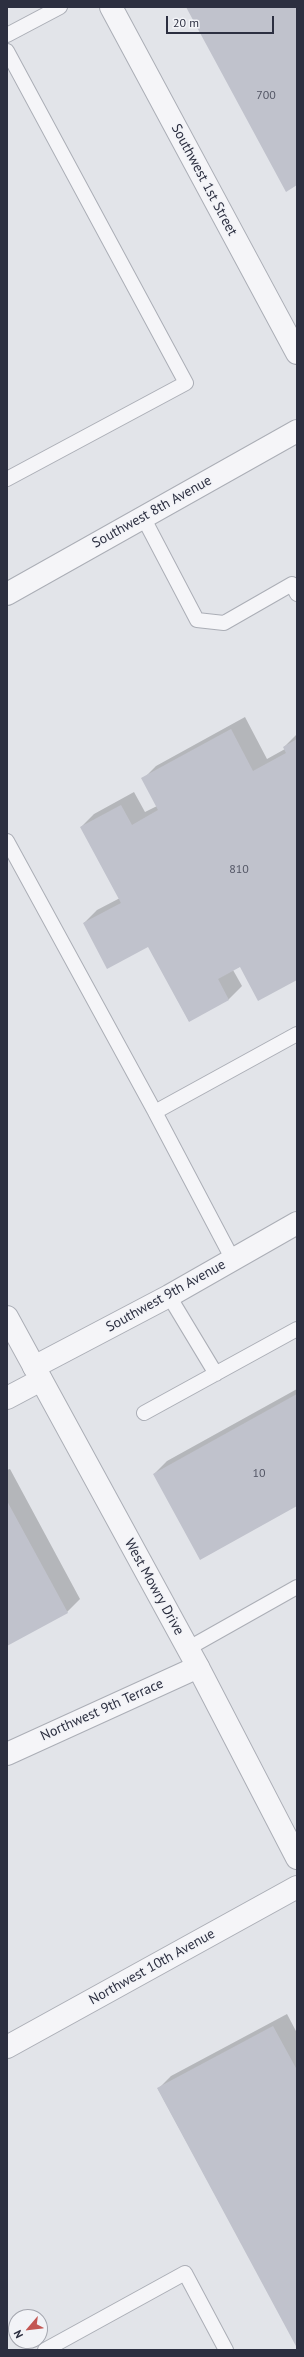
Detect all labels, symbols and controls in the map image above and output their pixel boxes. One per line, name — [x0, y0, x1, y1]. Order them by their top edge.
scale bar — [168, 8, 276, 34]
text: 20 m — [173, 15, 199, 30]
house number: 700 — [256, 89, 276, 103]
street label: Southwest 1st Street — [167, 121, 241, 239]
street label: Southwest 8th Avenue — [89, 472, 215, 552]
house number: 810 — [229, 863, 249, 877]
street label: Southwest 9th Avenue — [103, 1256, 229, 1336]
house number: 10 — [252, 1467, 266, 1481]
street label: West Mowry Drive — [121, 1536, 187, 1638]
street label: Northwest 9th Terrace — [38, 1675, 166, 1745]
street label: Northwest 10th Avenue — [86, 1925, 218, 2009]
north arrow — [8, 2309, 48, 2349]
text: N — [10, 2328, 26, 2341]

